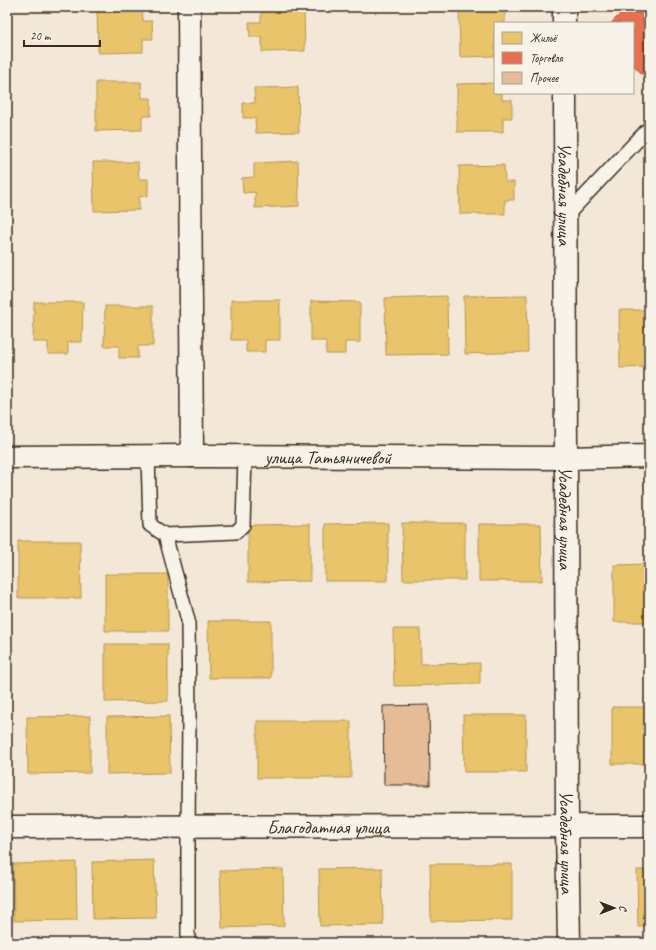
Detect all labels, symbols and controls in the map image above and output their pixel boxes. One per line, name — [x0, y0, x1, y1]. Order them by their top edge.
scale bar — [24, 22, 100, 48]
legend — [494, 22, 634, 94]
text: 20 m — [30, 28, 52, 44]
text: Жильё — [530, 30, 558, 46]
text: Торговля — [530, 50, 563, 66]
text: Прочее — [530, 70, 559, 86]
street label: Усадебная улица — [552, 142, 576, 247]
street label: улица Татьяничевой — [264, 445, 392, 470]
street label: Усадебная улица — [553, 466, 577, 571]
street label: Усадебная улица — [554, 790, 579, 895]
street label: Благодатная улица — [267, 815, 390, 840]
north arrow — [594, 888, 634, 928]
text: С — [617, 905, 631, 912]

